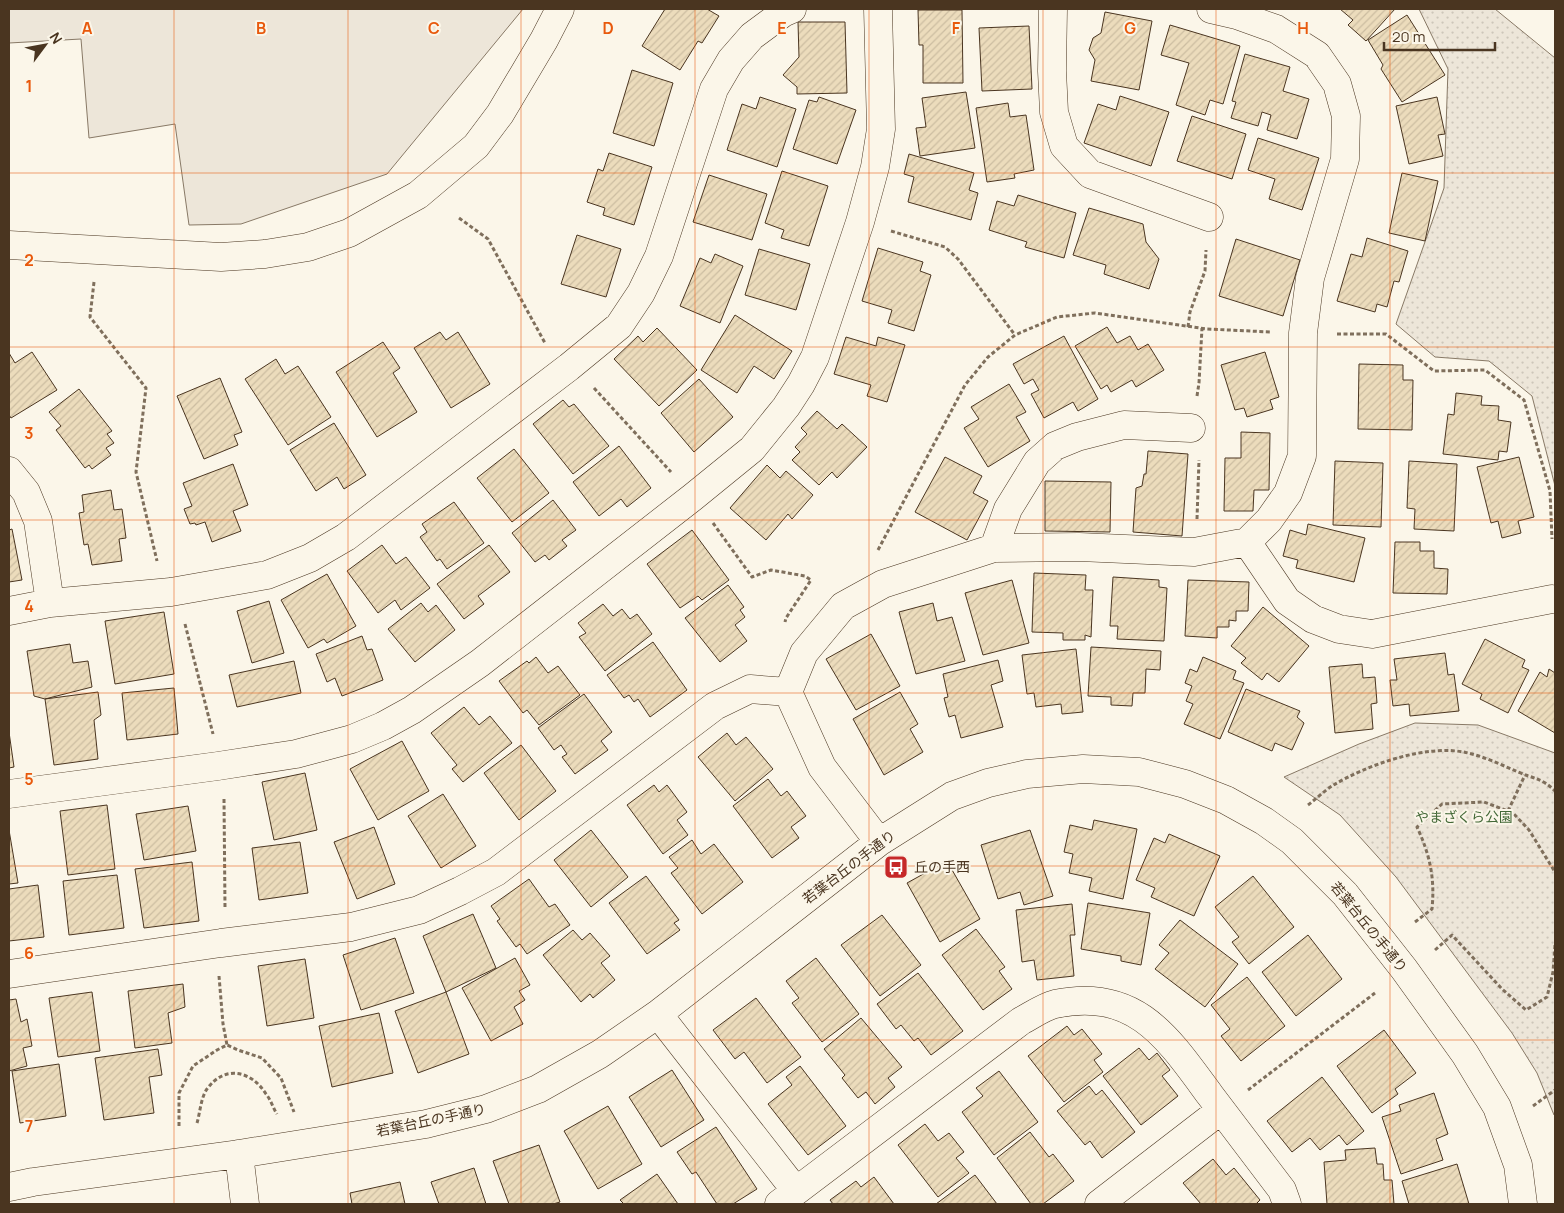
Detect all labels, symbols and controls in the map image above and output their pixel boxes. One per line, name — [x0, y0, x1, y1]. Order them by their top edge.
text: A — [82, 17, 93, 39]
text: B — [256, 17, 266, 39]
text: C — [428, 17, 440, 39]
text: D — [602, 17, 614, 39]
text: E — [777, 17, 787, 39]
text: F — [952, 17, 961, 39]
text: G — [1124, 17, 1136, 39]
text: H — [1297, 17, 1309, 39]
north arrow — [20, 20, 70, 70]
scale bar — [1384, 20, 1495, 52]
text: 20 m — [1392, 26, 1425, 47]
text: N — [46, 29, 67, 47]
text: 1 — [25, 75, 33, 97]
text: 2 — [24, 249, 34, 271]
text: 3 — [24, 422, 34, 444]
text: 4 — [24, 595, 34, 617]
text: 5 — [24, 768, 34, 790]
park label: やまざくら公園 — [1415, 807, 1513, 826]
street label: 若葉台丘の手通り — [798, 825, 899, 908]
bus stop icon: 丘の手西 — [883, 854, 909, 880]
place label: 丘の手西 — [914, 857, 970, 876]
street label: 若葉台丘の手通り — [1327, 877, 1412, 976]
text: 6 — [24, 942, 34, 964]
street label: 若葉台丘の手通り — [374, 1099, 488, 1140]
text: 7 — [25, 1115, 33, 1137]

